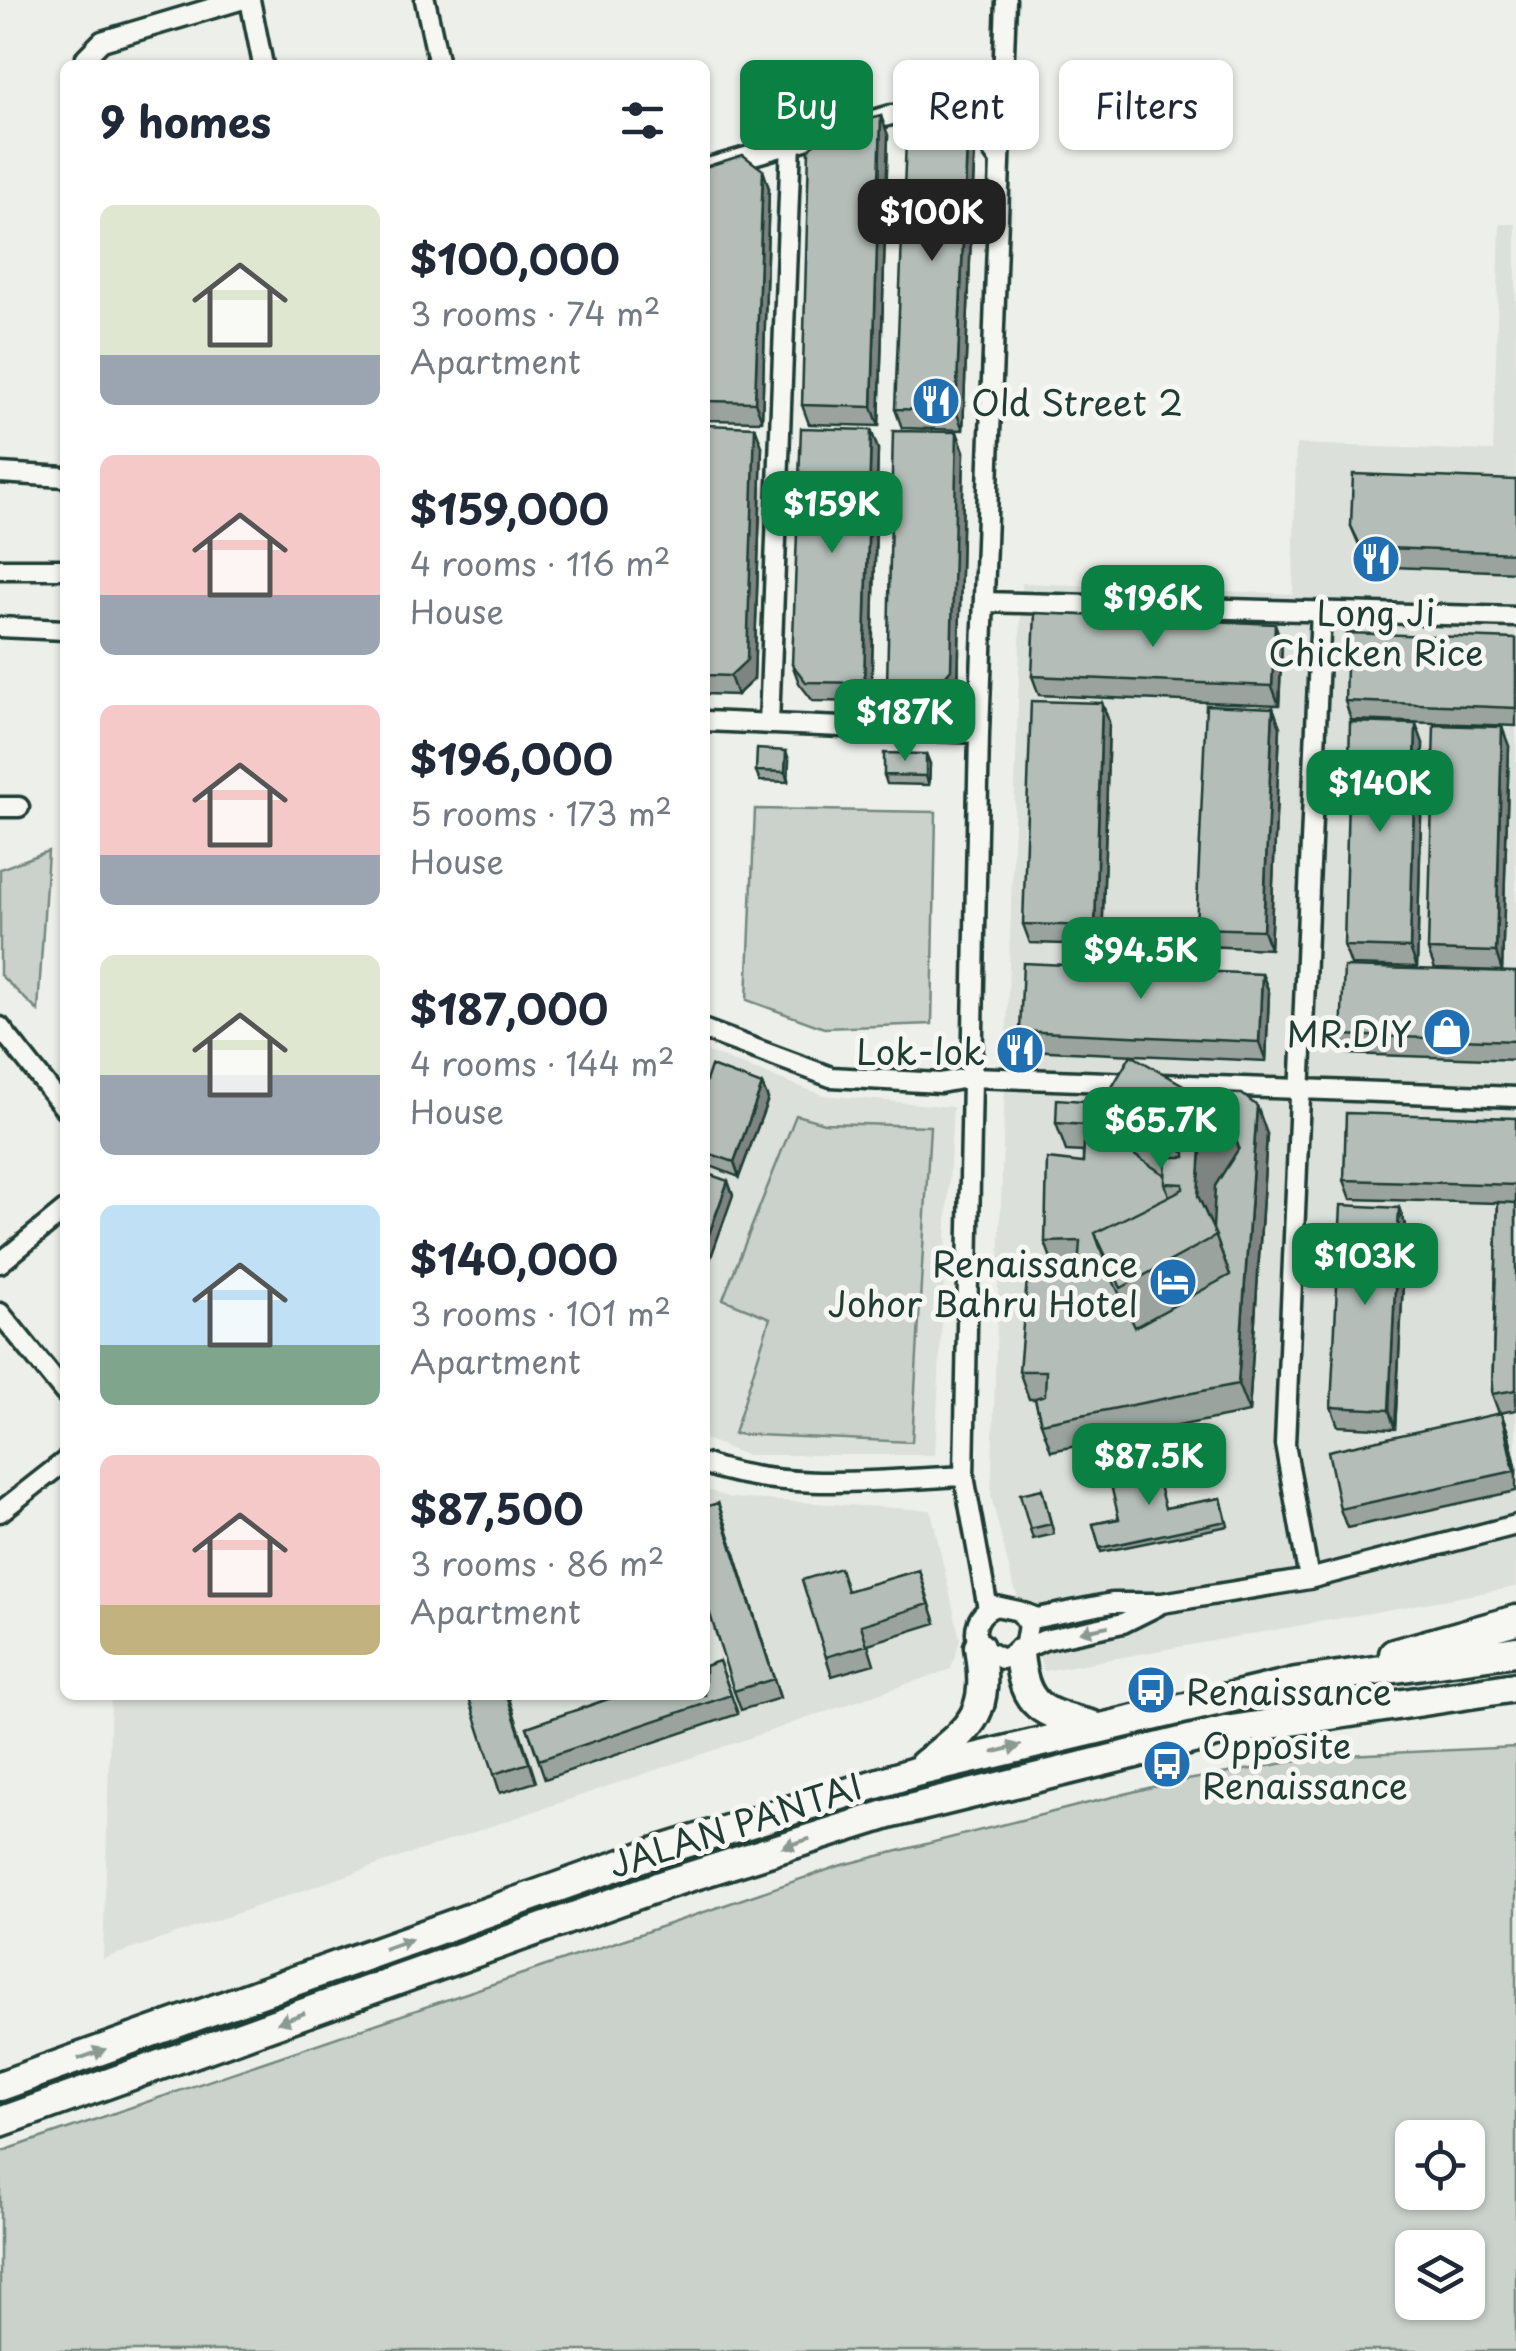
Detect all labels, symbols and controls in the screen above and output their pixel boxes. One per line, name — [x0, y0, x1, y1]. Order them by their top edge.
chip: Buy — [740, 60, 873, 150]
chip: Rent — [893, 60, 1039, 150]
chip: Filters — [1059, 60, 1233, 150]
text: 9 homes — [100, 89, 271, 152]
icon: filters — [615, 93, 670, 148]
pin: $100K — [862, 179, 1002, 264]
text: $100K — [880, 187, 984, 235]
text: $100,000 — [410, 226, 620, 289]
icon: home — [180, 245, 300, 365]
text: 3 rooms · 74 m² — [410, 289, 660, 337]
text: Apartment — [410, 337, 581, 385]
restaurant icon: Old Street 2 — [910, 375, 962, 427]
place label: Old Street 2 — [971, 375, 1183, 428]
pin: $159K — [762, 471, 902, 556]
text: $159,000 — [410, 476, 609, 539]
text: $159K — [784, 479, 880, 527]
icon: home — [180, 495, 300, 615]
restaurant icon: Long Ji Chicken Rice — [1350, 533, 1402, 585]
text: 4 rooms · 116 m² — [410, 539, 671, 587]
pin: $196K — [1083, 565, 1223, 650]
text: $196K — [1103, 573, 1203, 621]
place label: Long Ji Chicken Rice — [1268, 585, 1484, 678]
text: House — [410, 587, 504, 635]
pin: $187K — [835, 679, 975, 764]
text: $187K — [856, 687, 954, 735]
text: $196,000 — [410, 726, 613, 789]
icon: home — [180, 745, 300, 865]
pin: $140K — [1310, 750, 1450, 835]
text: $140K — [1328, 758, 1432, 806]
text: 5 rooms · 173 m² — [410, 789, 672, 837]
text: House — [410, 837, 504, 885]
pin: $94.5K — [1060, 917, 1222, 1002]
text: $94.5K — [1084, 925, 1198, 973]
text: $187,000 — [410, 976, 608, 1039]
icon: home — [180, 995, 300, 1115]
place label: MR.DIY — [1287, 1006, 1412, 1059]
shop icon: MR.DIY — [1421, 1006, 1473, 1058]
place label: Lok-lok — [856, 1024, 985, 1077]
restaurant icon: Lok-lok — [994, 1024, 1046, 1076]
text: 4 rooms · 144 m² — [410, 1039, 675, 1087]
text: House — [410, 1087, 504, 1135]
pin: $65.7K — [1080, 1087, 1242, 1172]
text: $65.7K — [1105, 1095, 1217, 1143]
pin: $103K — [1295, 1223, 1435, 1308]
text: $140,000 — [410, 1226, 618, 1289]
text: $103K — [1314, 1231, 1416, 1279]
place label: Renaissance Johor Bahru Hotel — [828, 1236, 1138, 1329]
icon: home — [180, 1245, 300, 1365]
hotel icon: Renaissance Johor Bahru Hotel — [1147, 1256, 1199, 1308]
text: 3 rooms · 101 m² — [410, 1289, 671, 1337]
text: Apartment — [410, 1337, 581, 1385]
pin: $87.5K — [1068, 1423, 1230, 1508]
text: $87.5K — [1094, 1431, 1204, 1479]
text: $87,500 — [410, 1476, 584, 1539]
icon: home — [180, 1495, 300, 1615]
text: 3 rooms · 86 m² — [410, 1539, 665, 1587]
text: Apartment — [410, 1587, 581, 1635]
one-way arrow — [1078, 1622, 1109, 1638]
bus stop icon: Renaissance — [1125, 1664, 1177, 1716]
place label: Renaissance — [1186, 1664, 1392, 1717]
place label: Opposite Renaissance — [1202, 1718, 1408, 1811]
bus stop icon: Opposite Renaissance — [1141, 1738, 1193, 1790]
one-way arrow — [992, 1741, 1023, 1757]
street label: JALAN PANTAI — [601, 1758, 869, 1890]
one-way arrow — [781, 1836, 811, 1851]
one-way arrow — [383, 1936, 413, 1951]
one-way arrow — [275, 2011, 305, 2026]
one-way arrow — [77, 2046, 107, 2061]
map controls — [1395, 2120, 1485, 2320]
button: locate — [1395, 2120, 1485, 2210]
button: layers — [1395, 2230, 1485, 2320]

